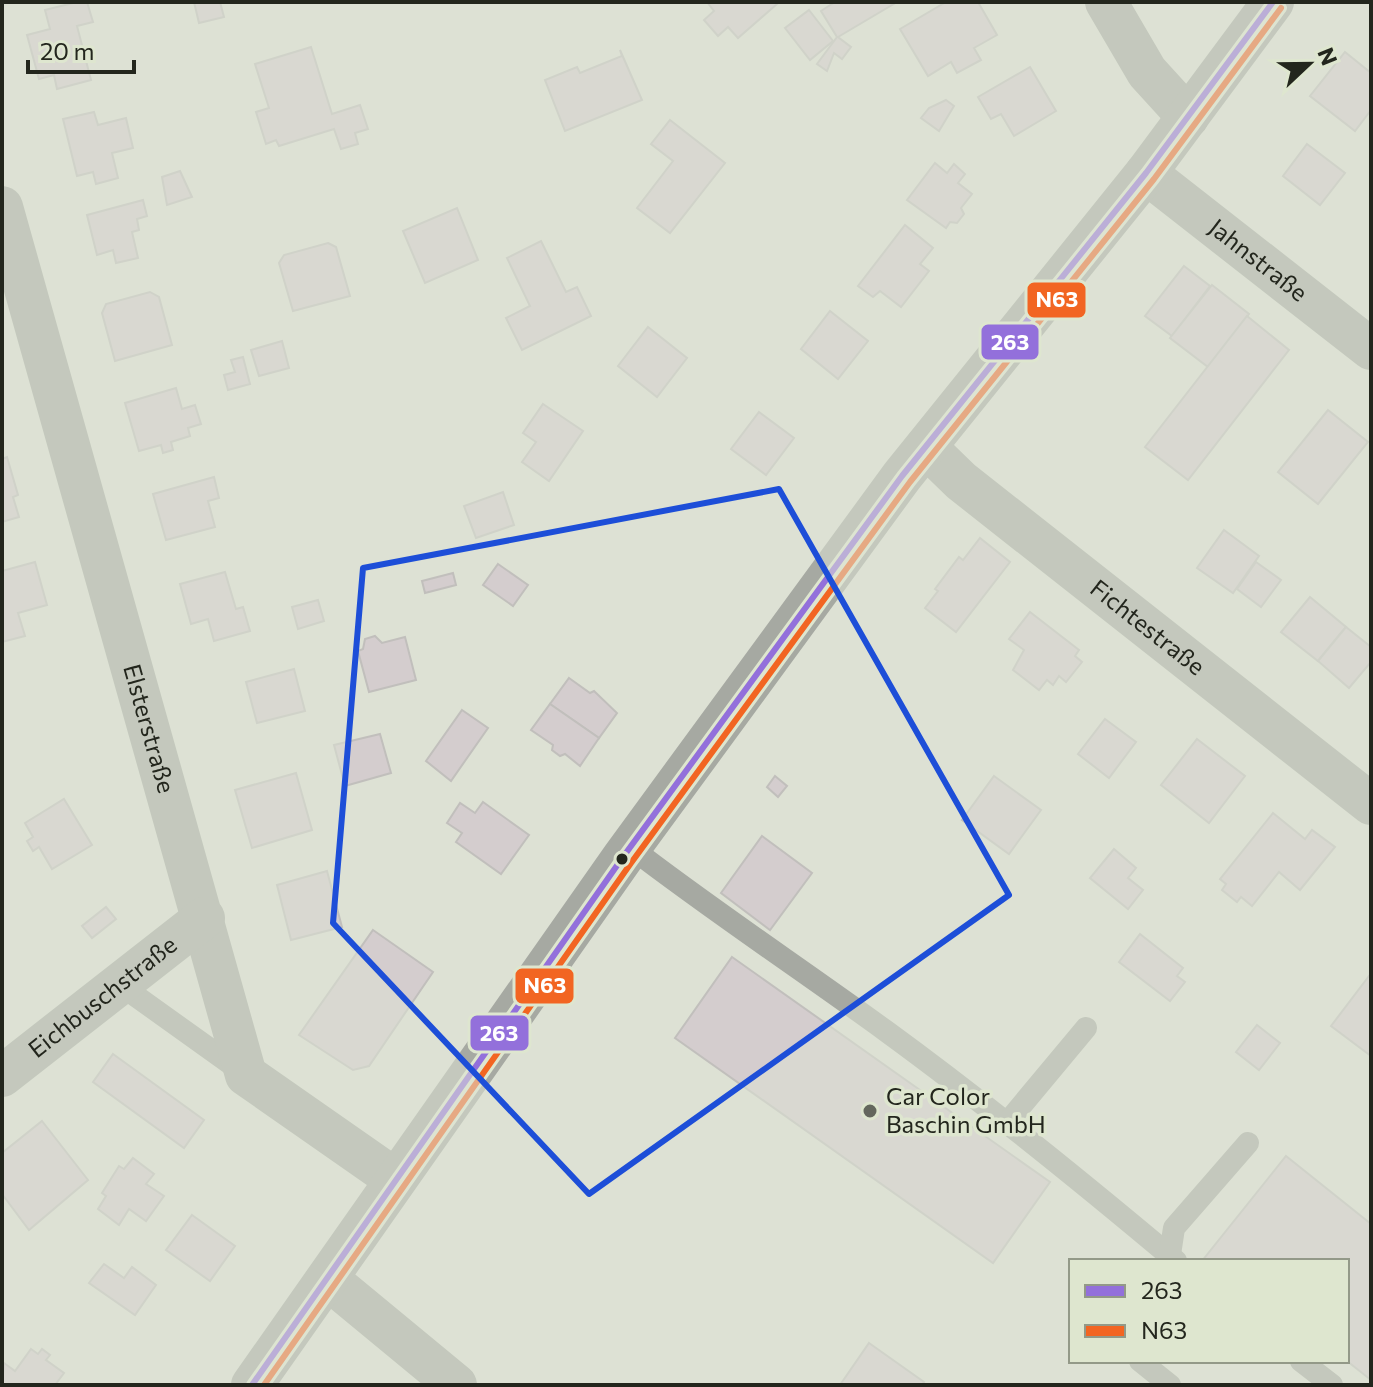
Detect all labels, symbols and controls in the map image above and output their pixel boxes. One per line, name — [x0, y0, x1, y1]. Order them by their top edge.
scale bar — [28, 24, 134, 74]
north arrow — [1269, 24, 1349, 104]
text: 20 m — [40, 36, 94, 65]
text: N — [1312, 44, 1344, 69]
street label: Jahnstraße — [1204, 212, 1314, 307]
line badge: N63 — [1026, 281, 1087, 319]
text: N63 — [1036, 285, 1078, 312]
line badge: 263 — [980, 323, 1040, 361]
text: 263 — [991, 328, 1029, 355]
street label: Fichtestraße — [1085, 573, 1211, 681]
street label: Elsterstraße — [118, 661, 182, 796]
unlabelled marker — [614, 851, 630, 867]
street label: Eichbuschstraße — [22, 929, 182, 1063]
line badge: N63 — [514, 967, 575, 1005]
text: N63 — [524, 971, 566, 998]
line badge: 263 — [469, 1014, 530, 1052]
text: 263 — [480, 1019, 518, 1046]
place label: Car Color Baschin GmbH — [886, 1081, 1046, 1138]
marker: Car Color Baschin GmbH — [861, 1102, 879, 1120]
legend — [1069, 1259, 1349, 1363]
text: 263 — [1141, 1275, 1182, 1304]
text: N63 — [1141, 1315, 1187, 1344]

